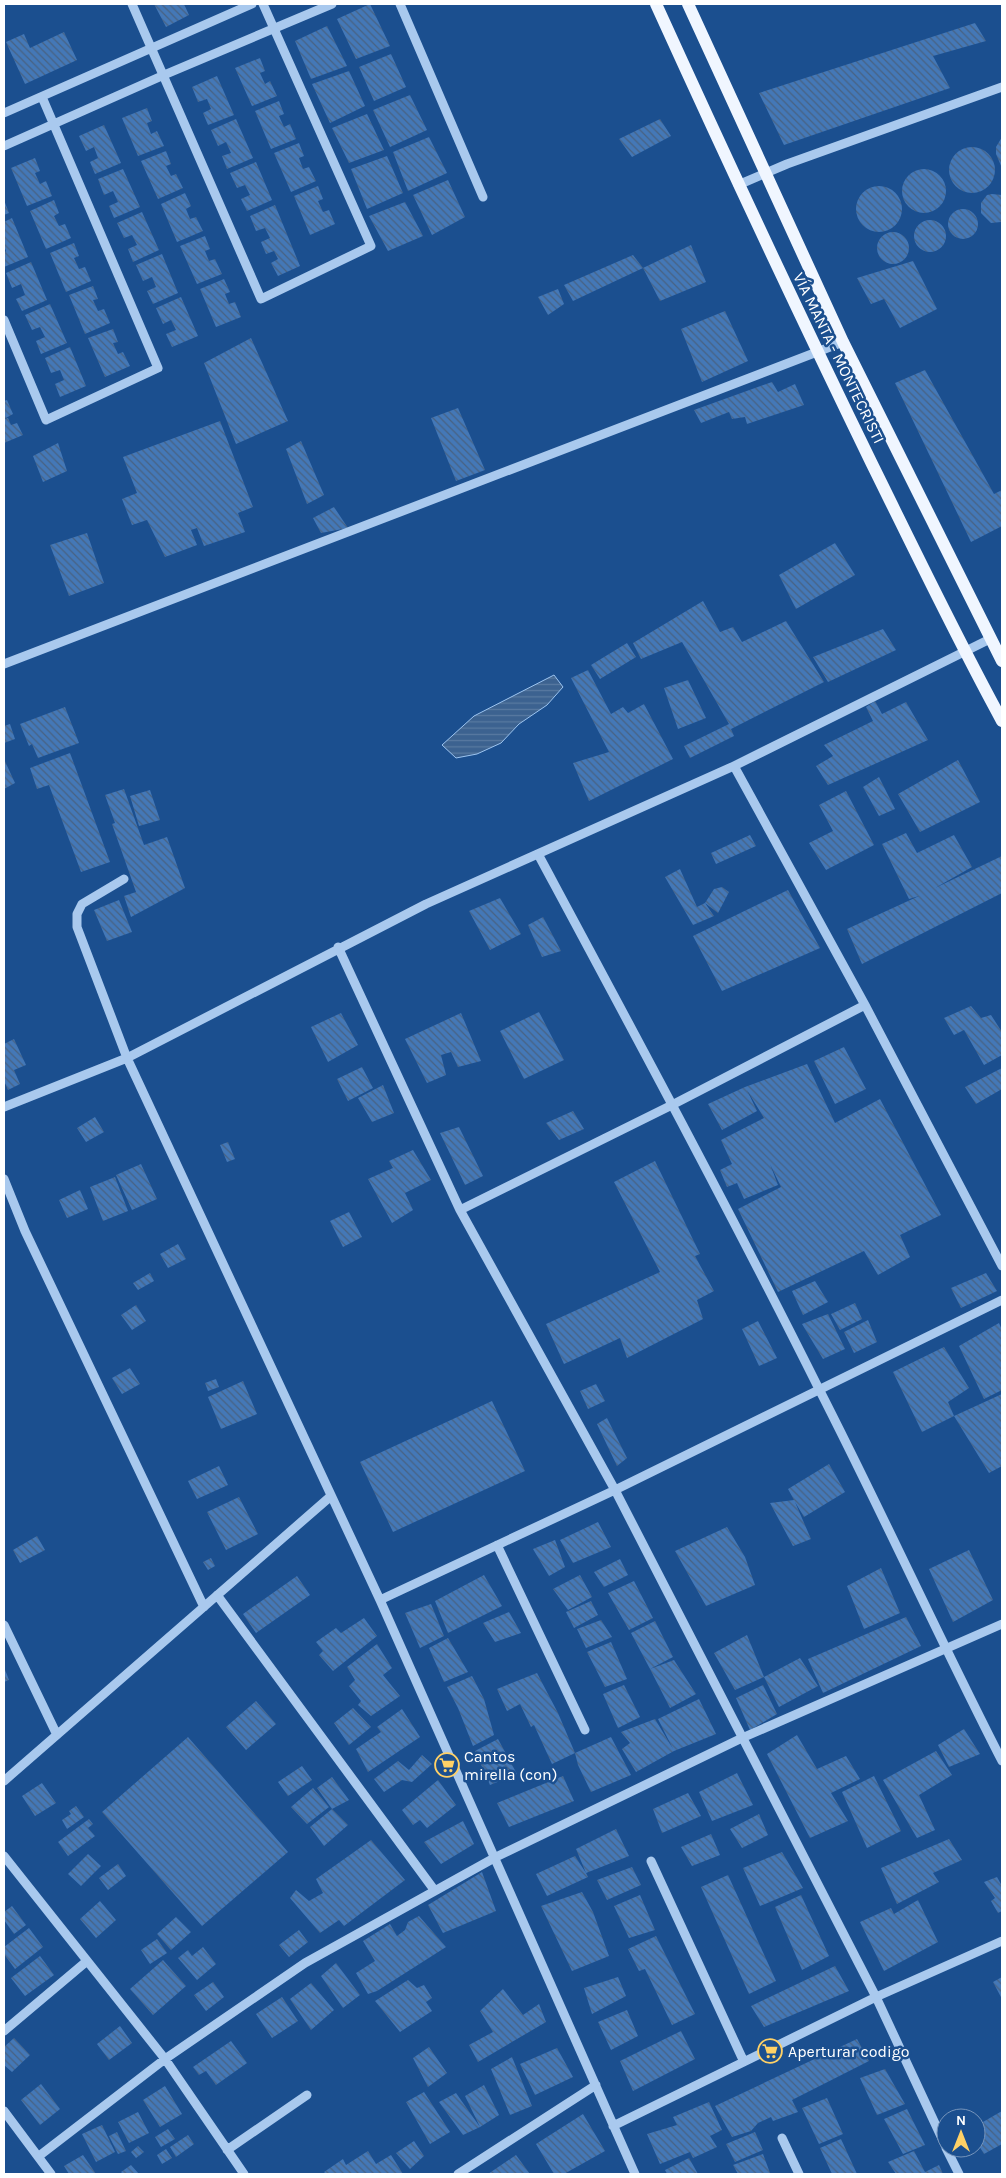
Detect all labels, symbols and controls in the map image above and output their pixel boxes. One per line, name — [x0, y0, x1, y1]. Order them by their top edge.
street label: VÍA MANTA - MONTECRISTI — [789, 269, 889, 447]
place label: Cantos mirella (con) — [464, 1747, 557, 1784]
supermarket icon: Cantos mirella (con) — [434, 1752, 460, 1778]
supermarket icon: Aperturar codigo — [757, 2038, 783, 2064]
place label: Aperturar codigo — [788, 2042, 909, 2061]
north arrow — [936, 2108, 986, 2158]
text: N — [956, 2112, 966, 2129]

